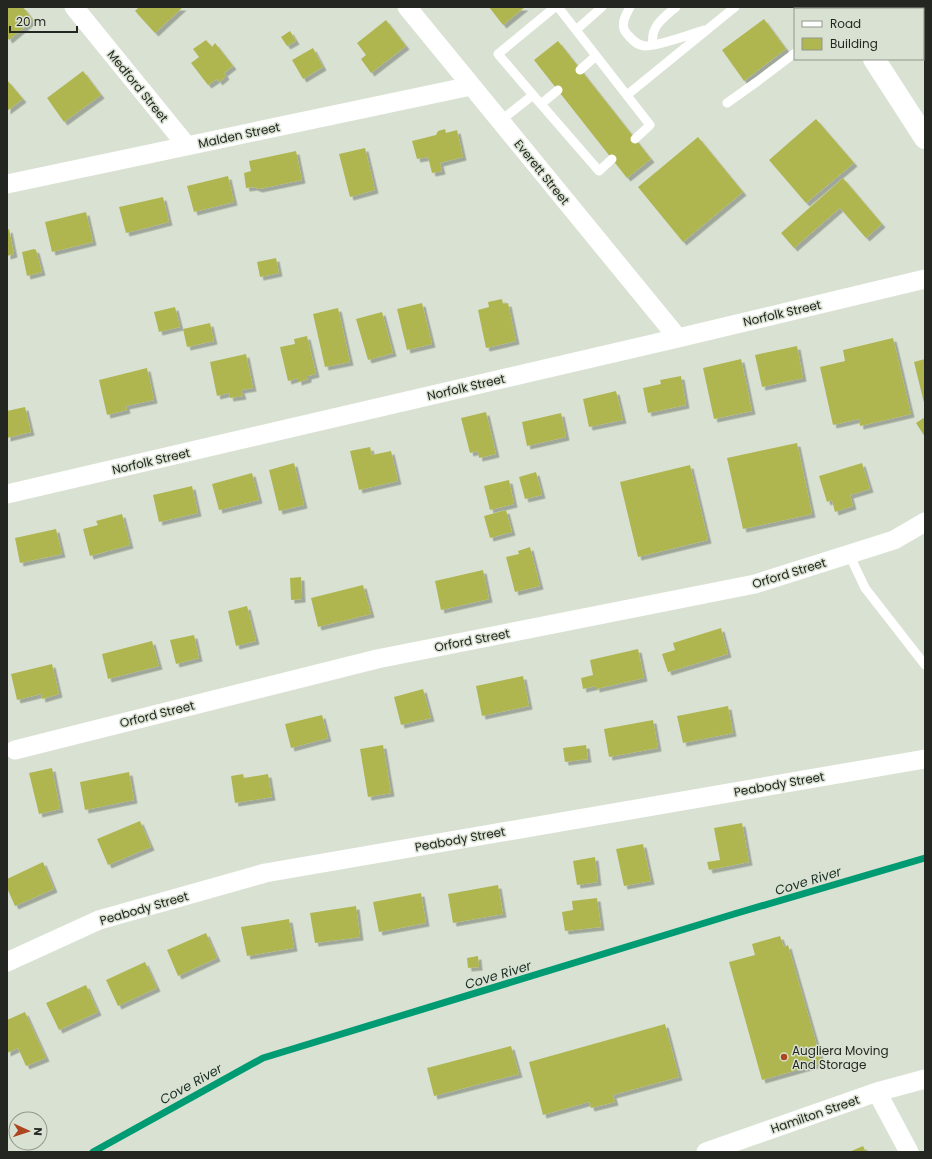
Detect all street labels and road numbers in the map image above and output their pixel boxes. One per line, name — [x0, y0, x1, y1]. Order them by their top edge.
street label: Medford Street — [104, 46, 172, 126]
street label: Malden Street — [197, 118, 281, 152]
street label: Everett Street — [510, 136, 574, 208]
street label: Norfolk Street — [741, 296, 823, 330]
street label: Norfolk Street — [425, 370, 507, 404]
street label: Norfolk Street — [110, 444, 192, 478]
street label: Orford Street — [750, 554, 828, 592]
street label: Orford Street — [433, 624, 511, 656]
street label: Orford Street — [118, 697, 196, 731]
street label: Peabody Street — [732, 768, 826, 800]
street label: Peabody Street — [413, 823, 507, 855]
street label: Peabody Street — [98, 887, 190, 929]
street label: Hamilton Street — [768, 1091, 862, 1137]

